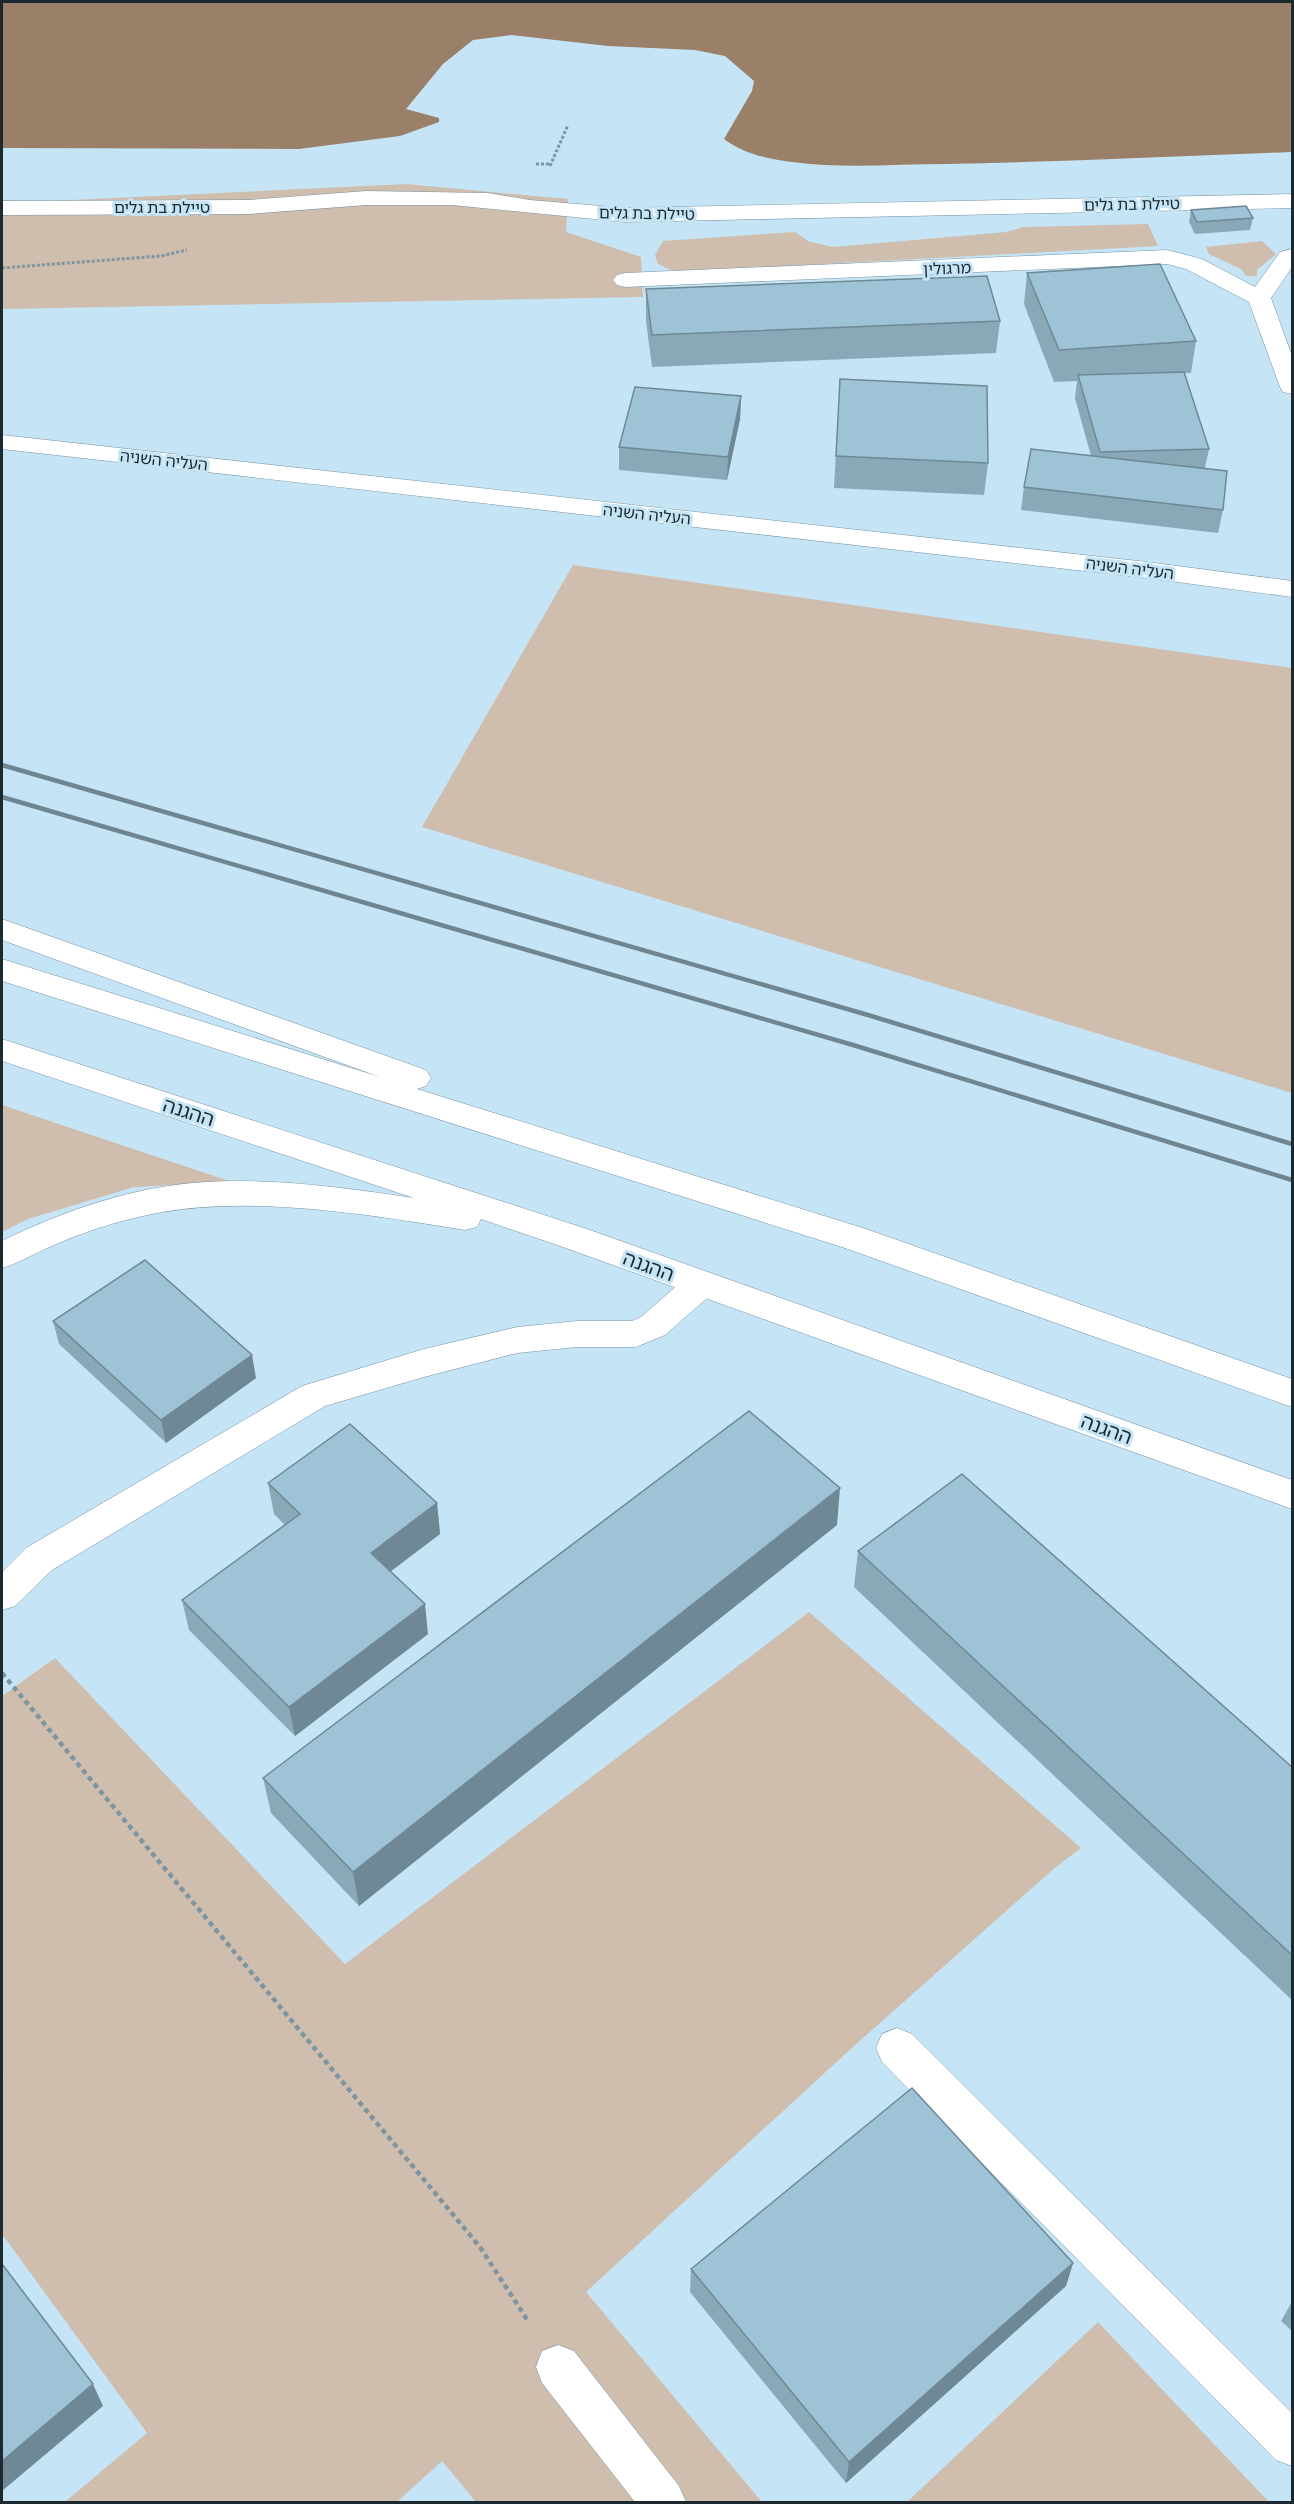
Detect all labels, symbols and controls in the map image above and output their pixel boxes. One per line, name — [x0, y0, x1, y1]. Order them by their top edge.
street label: טיילת בת גלים — [1084, 193, 1180, 215]
street label: טיילת בת גלים — [114, 197, 210, 217]
street label: טיילת בת גלים — [599, 202, 695, 224]
street label: מרגולין — [923, 257, 971, 279]
street label: העליה השניה — [119, 445, 209, 475]
street label: העליה השניה — [602, 499, 692, 529]
street label: העליה השניה — [1085, 553, 1175, 583]
street label: ההגנה — [160, 1091, 218, 1131]
street label: ההגנה — [620, 1245, 678, 1285]
street label: ההגנה — [1078, 1408, 1136, 1448]

